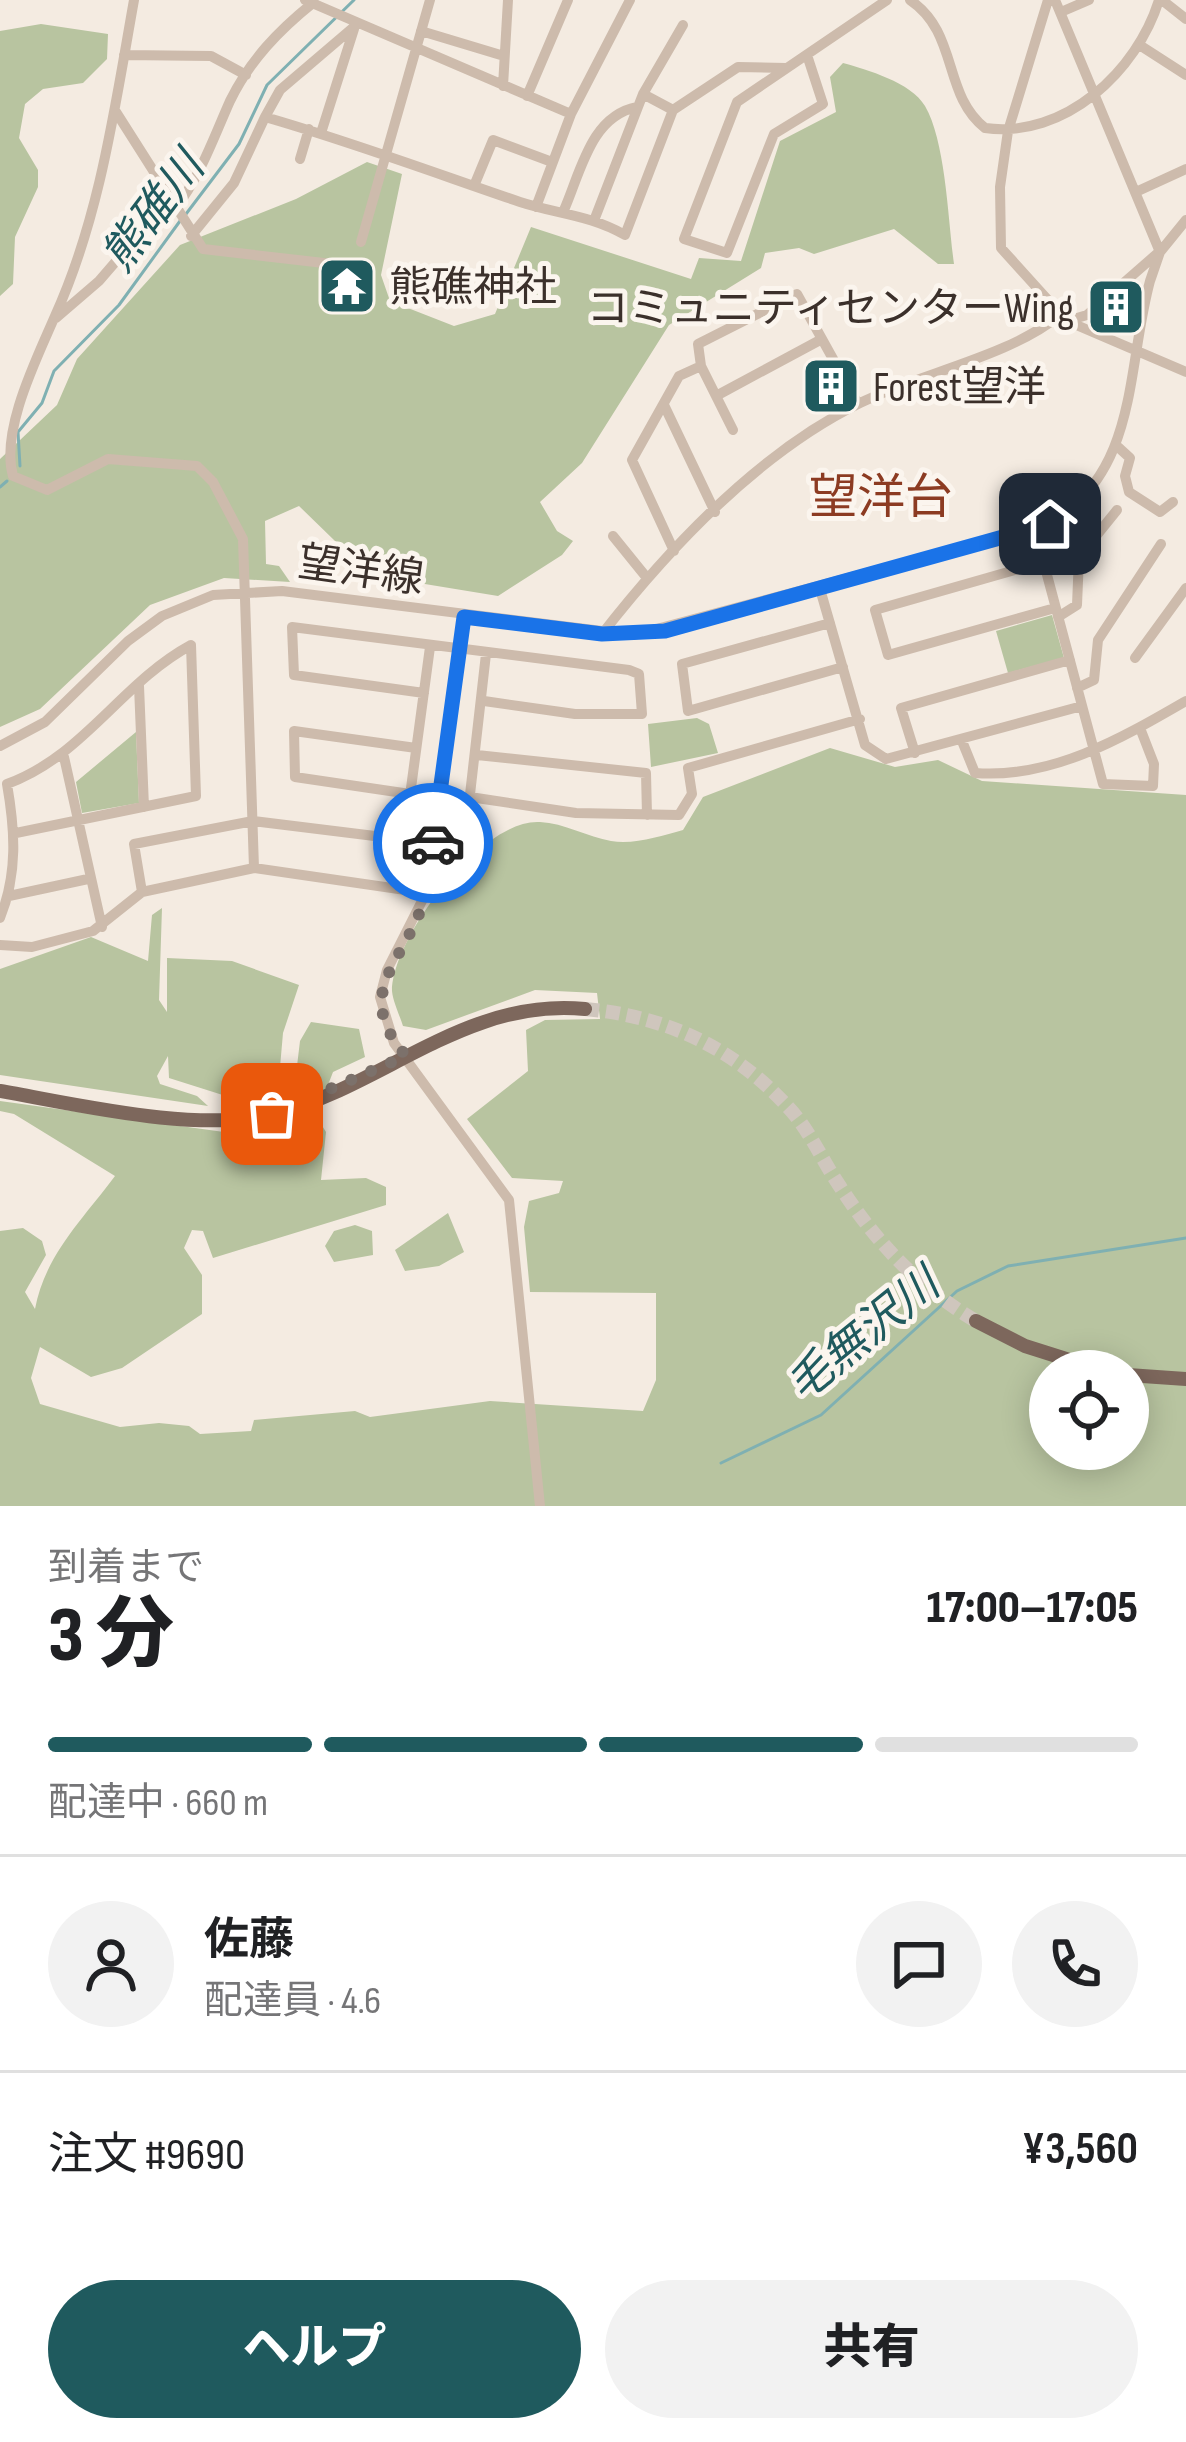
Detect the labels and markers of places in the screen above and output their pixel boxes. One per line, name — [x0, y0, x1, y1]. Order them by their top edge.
temple icon: 熊礁神社 — [316, 255, 378, 317]
place label: 熊礁神社 — [389, 263, 557, 314]
building icon: コミュニティセンターWing — [1085, 276, 1147, 338]
place label: コミュニティセンターWing — [587, 284, 1074, 335]
building icon: Forest望洋 — [800, 355, 862, 417]
place label: Forest望洋 — [873, 363, 1046, 414]
pin — [999, 473, 1101, 575]
pin — [221, 1063, 323, 1165]

